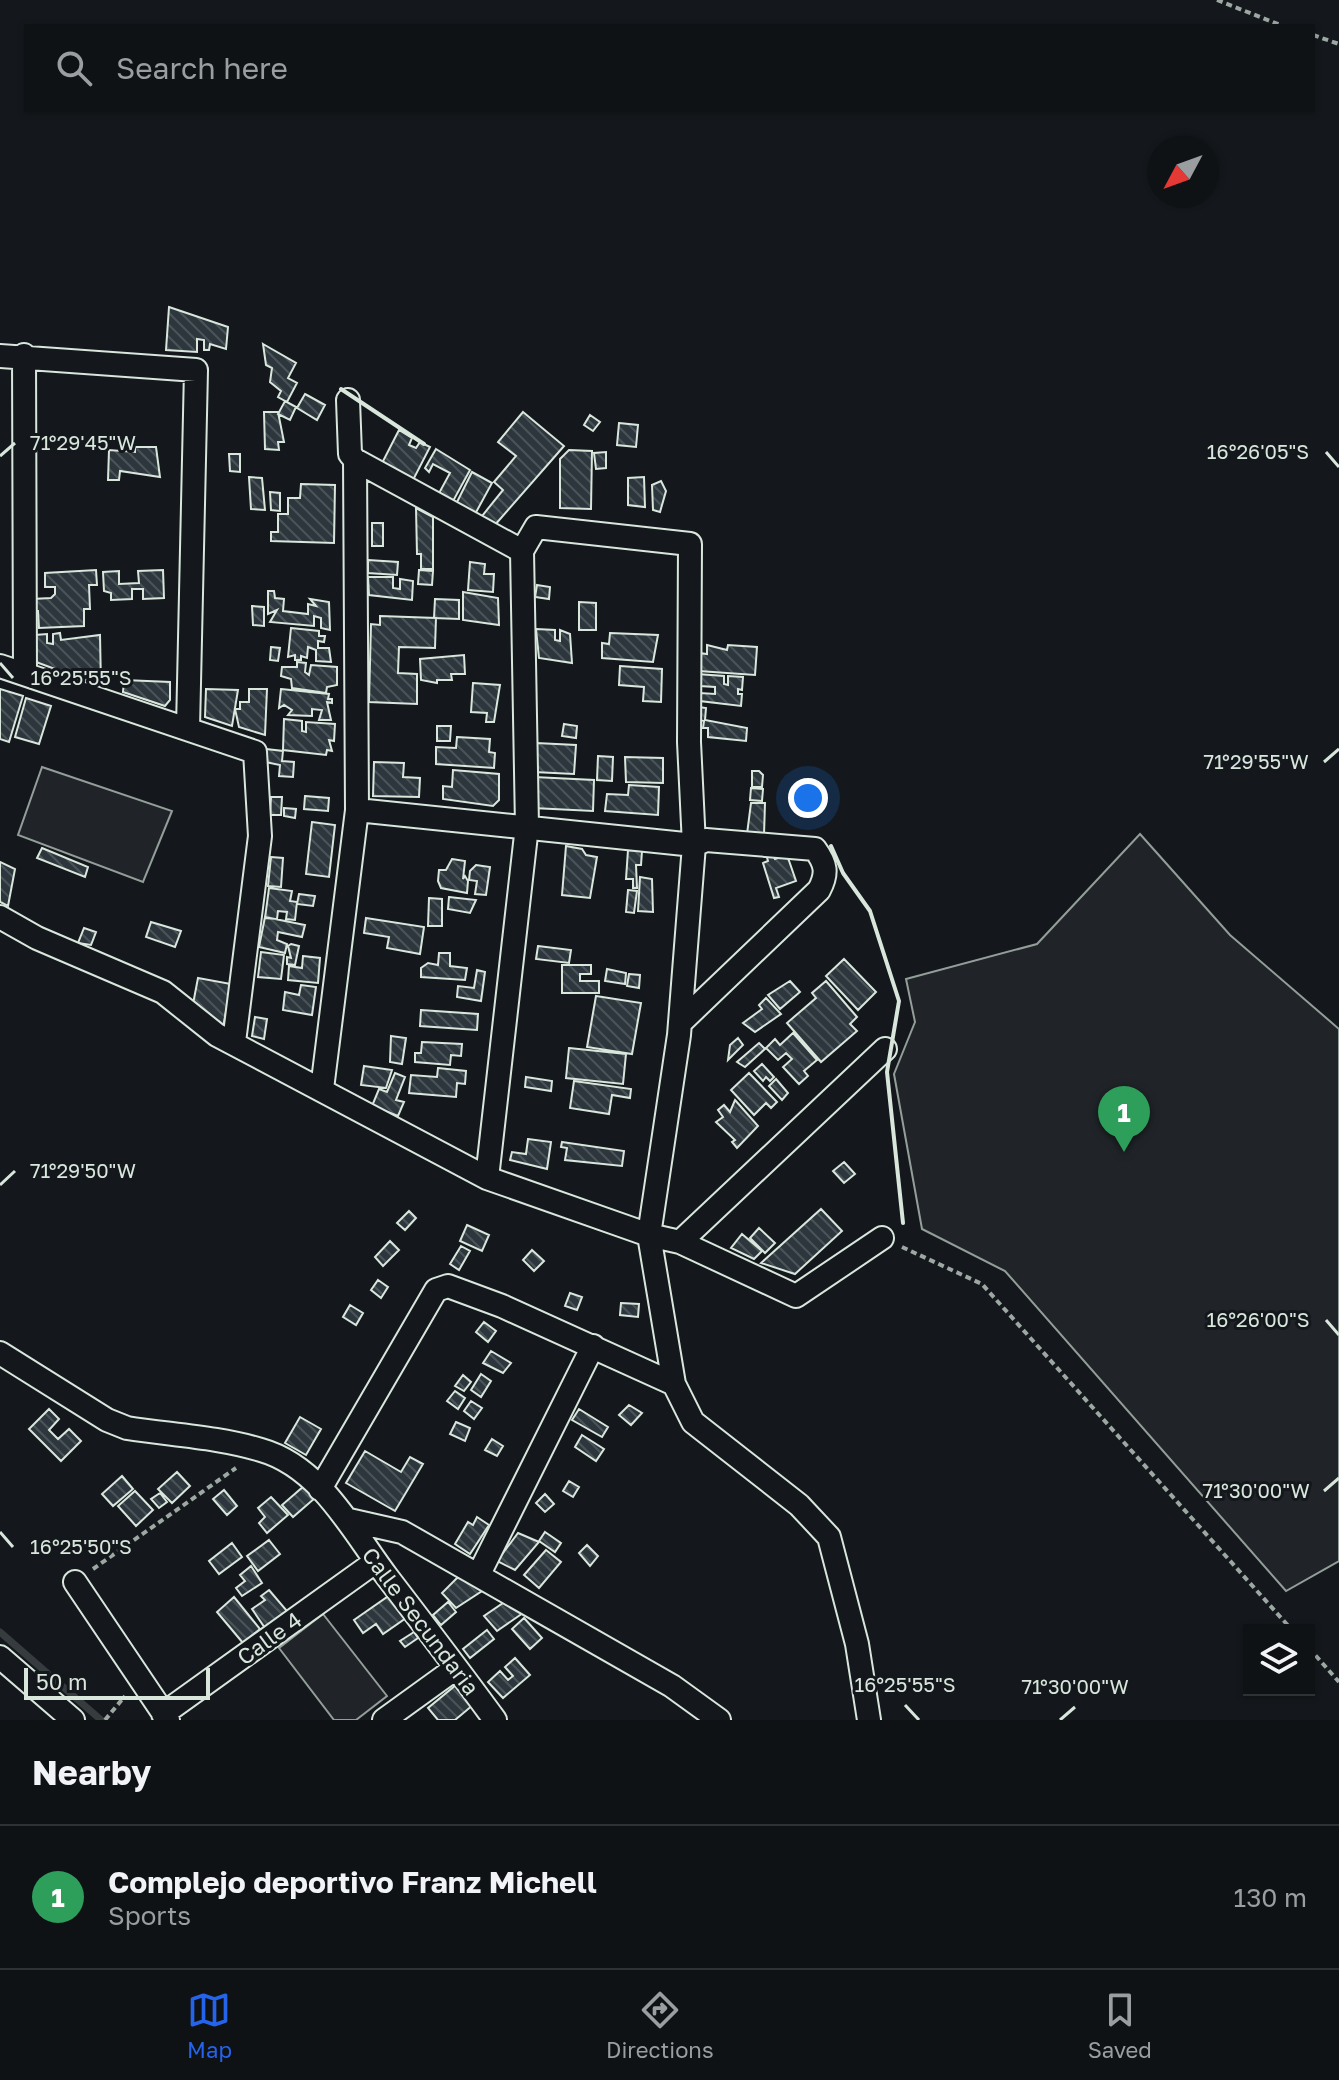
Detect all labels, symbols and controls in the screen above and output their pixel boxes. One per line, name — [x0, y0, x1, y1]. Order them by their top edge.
search box — [24, 24, 1315, 112]
icon: search — [52, 46, 96, 90]
text: Search here — [116, 50, 288, 86]
north arrow — [1147, 136, 1219, 208]
text: 71°29'45"W — [30, 430, 136, 454]
text: 16°26'05"S — [1207, 439, 1309, 463]
text: 16°25'55"S — [31, 665, 132, 689]
text: 71°29'55"W — [1203, 749, 1309, 773]
your location — [788, 778, 828, 818]
pin: 1 — [1098, 1086, 1150, 1152]
text: 71°29'50"W — [30, 1158, 136, 1182]
text: 16°26'00"S — [1206, 1307, 1310, 1331]
text: 71°30'00"W — [1202, 1478, 1310, 1502]
text: 16°25'50"S — [30, 1534, 132, 1558]
street label: Calle Secundaria — [357, 1542, 485, 1700]
street label: Calle 4 — [232, 1606, 306, 1670]
map controls — [1243, 1624, 1315, 1696]
button: layers — [1243, 1624, 1315, 1696]
scale bar — [24, 1664, 210, 1700]
text: 50 m — [36, 1668, 87, 1695]
text: 16°25'55"S — [855, 1672, 956, 1696]
text: 71°30'00"W — [1021, 1674, 1129, 1698]
text: Nearby — [32, 1752, 152, 1792]
text: Complejo deportivo Franz Michell — [108, 1864, 597, 1900]
text: 1 — [51, 1882, 65, 1913]
text: 130 m — [1234, 1882, 1307, 1913]
text: Sports — [108, 1900, 191, 1931]
tab: Map — [187, 1988, 232, 2063]
tab: Directions — [606, 1988, 714, 2063]
tab: Saved — [1088, 1988, 1152, 2063]

